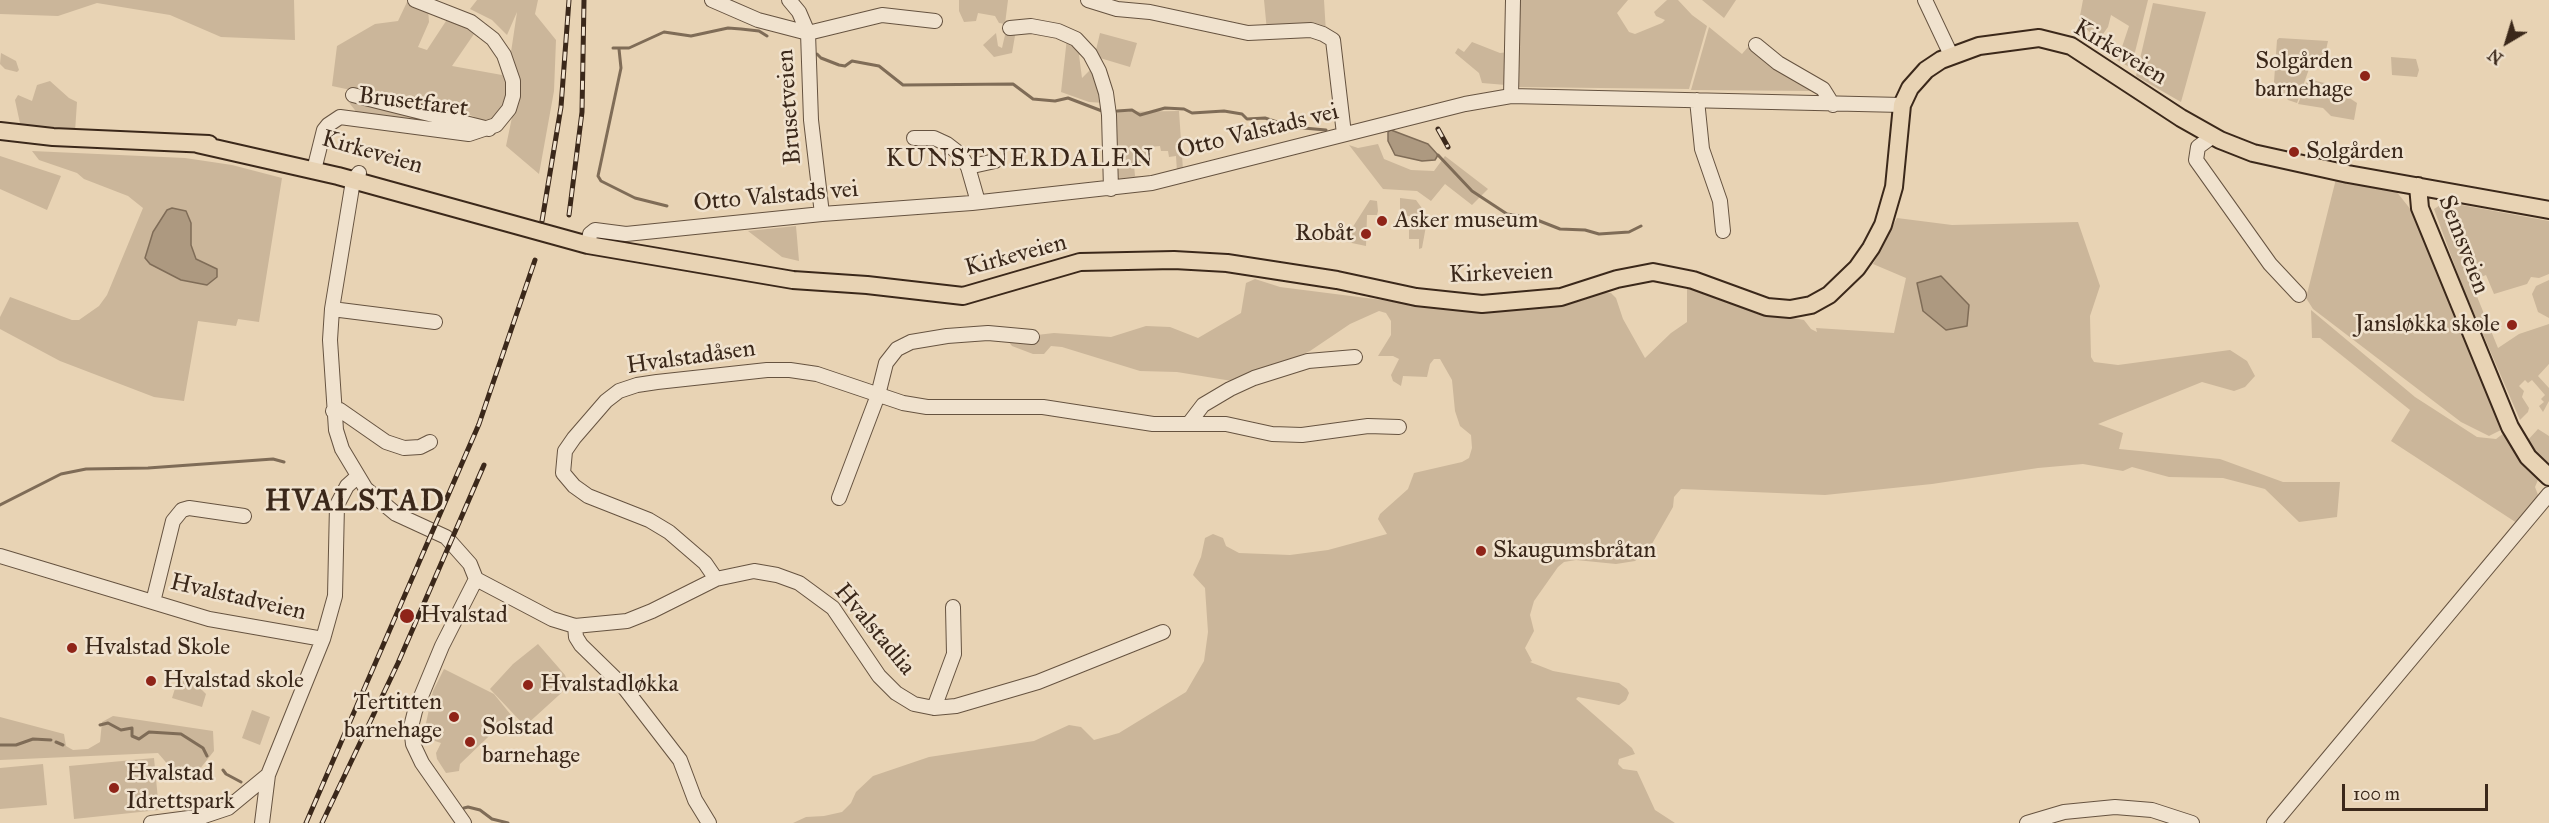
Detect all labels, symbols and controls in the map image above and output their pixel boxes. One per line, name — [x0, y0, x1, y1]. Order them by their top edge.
north arrow — [2477, 12, 2537, 72]
street label: Kirkeveien — [2068, 14, 2172, 92]
text: N — [2484, 45, 2507, 68]
street label: Brusetveien — [772, 48, 808, 166]
place label: Solgården barnehage — [2255, 48, 2353, 104]
marker: Solgården barnehage — [2358, 69, 2372, 83]
street label: Brusetfaret — [356, 82, 470, 124]
street label: Otto Valstads vei — [1174, 98, 1342, 166]
street label: Kirkeveien — [318, 125, 426, 181]
place label: Solgården — [2306, 138, 2404, 166]
district label: KUNSTNERDALEN — [885, 144, 1155, 176]
marker: Solgården — [2287, 145, 2301, 159]
street label: Otto Valstads vei — [692, 175, 860, 219]
street label: Semsveien — [2431, 192, 2495, 298]
place label: Asker museum — [1394, 207, 1538, 235]
marker: Asker museum — [1375, 214, 1389, 228]
place label: Robåt — [1295, 220, 1354, 248]
marker: Robåt — [1359, 227, 1373, 241]
street label: Kirkeveien — [962, 229, 1070, 283]
street label: Kirkeveien — [1449, 258, 1553, 290]
place label: Jansløkka skole — [2355, 311, 2500, 339]
marker: Jansløkka skole — [2505, 318, 2519, 332]
street label: Hvalstadåsen — [625, 335, 757, 381]
district label: HVALSTAD — [265, 485, 445, 521]
place label: Skaugumsbråtan — [1493, 537, 1656, 565]
marker: Skaugumsbråtan — [1474, 544, 1488, 558]
street label: Hvalstadveien — [167, 568, 309, 628]
street label: Hvalstadlia — [827, 578, 921, 682]
place label: Hvalstad — [420, 602, 508, 630]
marker: Hvalstad — [398, 607, 416, 625]
place label: Hvalstad Skole — [84, 634, 230, 662]
marker: Hvalstad Skole — [65, 641, 79, 655]
place label: Hvalstad skole — [163, 667, 304, 695]
place label: Hvalstadløkka — [540, 671, 679, 699]
marker: Hvalstad skole — [144, 674, 158, 688]
marker: Hvalstadløkka — [521, 678, 535, 692]
place label: Tertitten barnehage — [344, 689, 442, 745]
marker: Tertitten barnehage — [447, 710, 461, 724]
place label: Solstad barnehage — [482, 714, 580, 770]
marker: Solstad barnehage — [463, 735, 477, 749]
place label: Hvalstad Idrettspark — [126, 760, 235, 816]
scale bar — [2345, 772, 2490, 810]
marker: Hvalstad Idrettspark — [107, 781, 121, 795]
text: 100 m — [2353, 783, 2400, 805]

